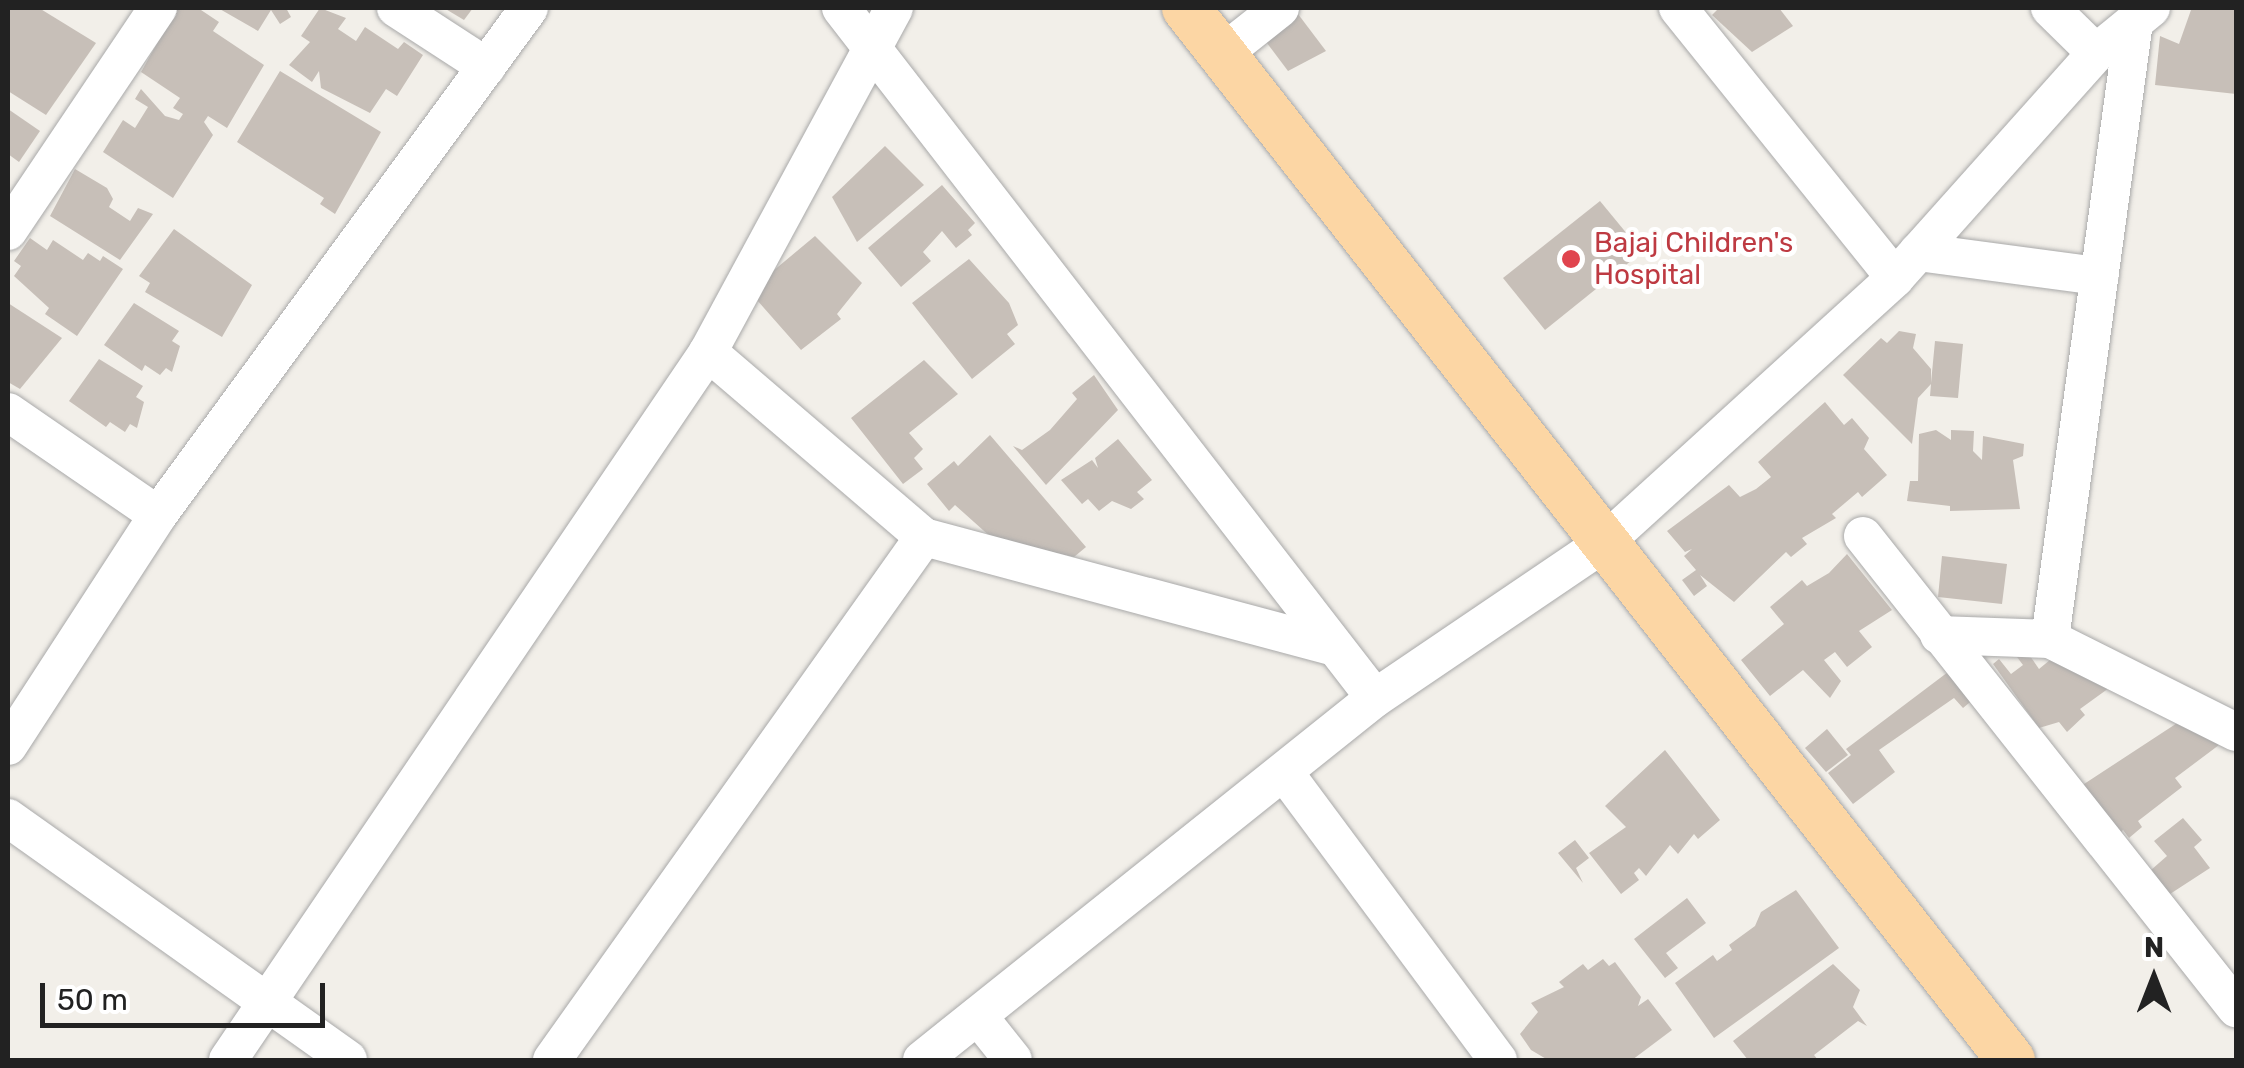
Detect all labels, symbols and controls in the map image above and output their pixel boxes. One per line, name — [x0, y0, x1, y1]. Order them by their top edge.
place label: Bajaj Children's Hospital — [1594, 226, 1793, 292]
marker: Bajaj Children's Hospital — [1558, 246, 1584, 272]
north arrow — [2104, 928, 2204, 1028]
text: N — [2144, 931, 2164, 964]
scale bar — [45, 963, 330, 1025]
text: 50 m — [57, 982, 128, 1018]

